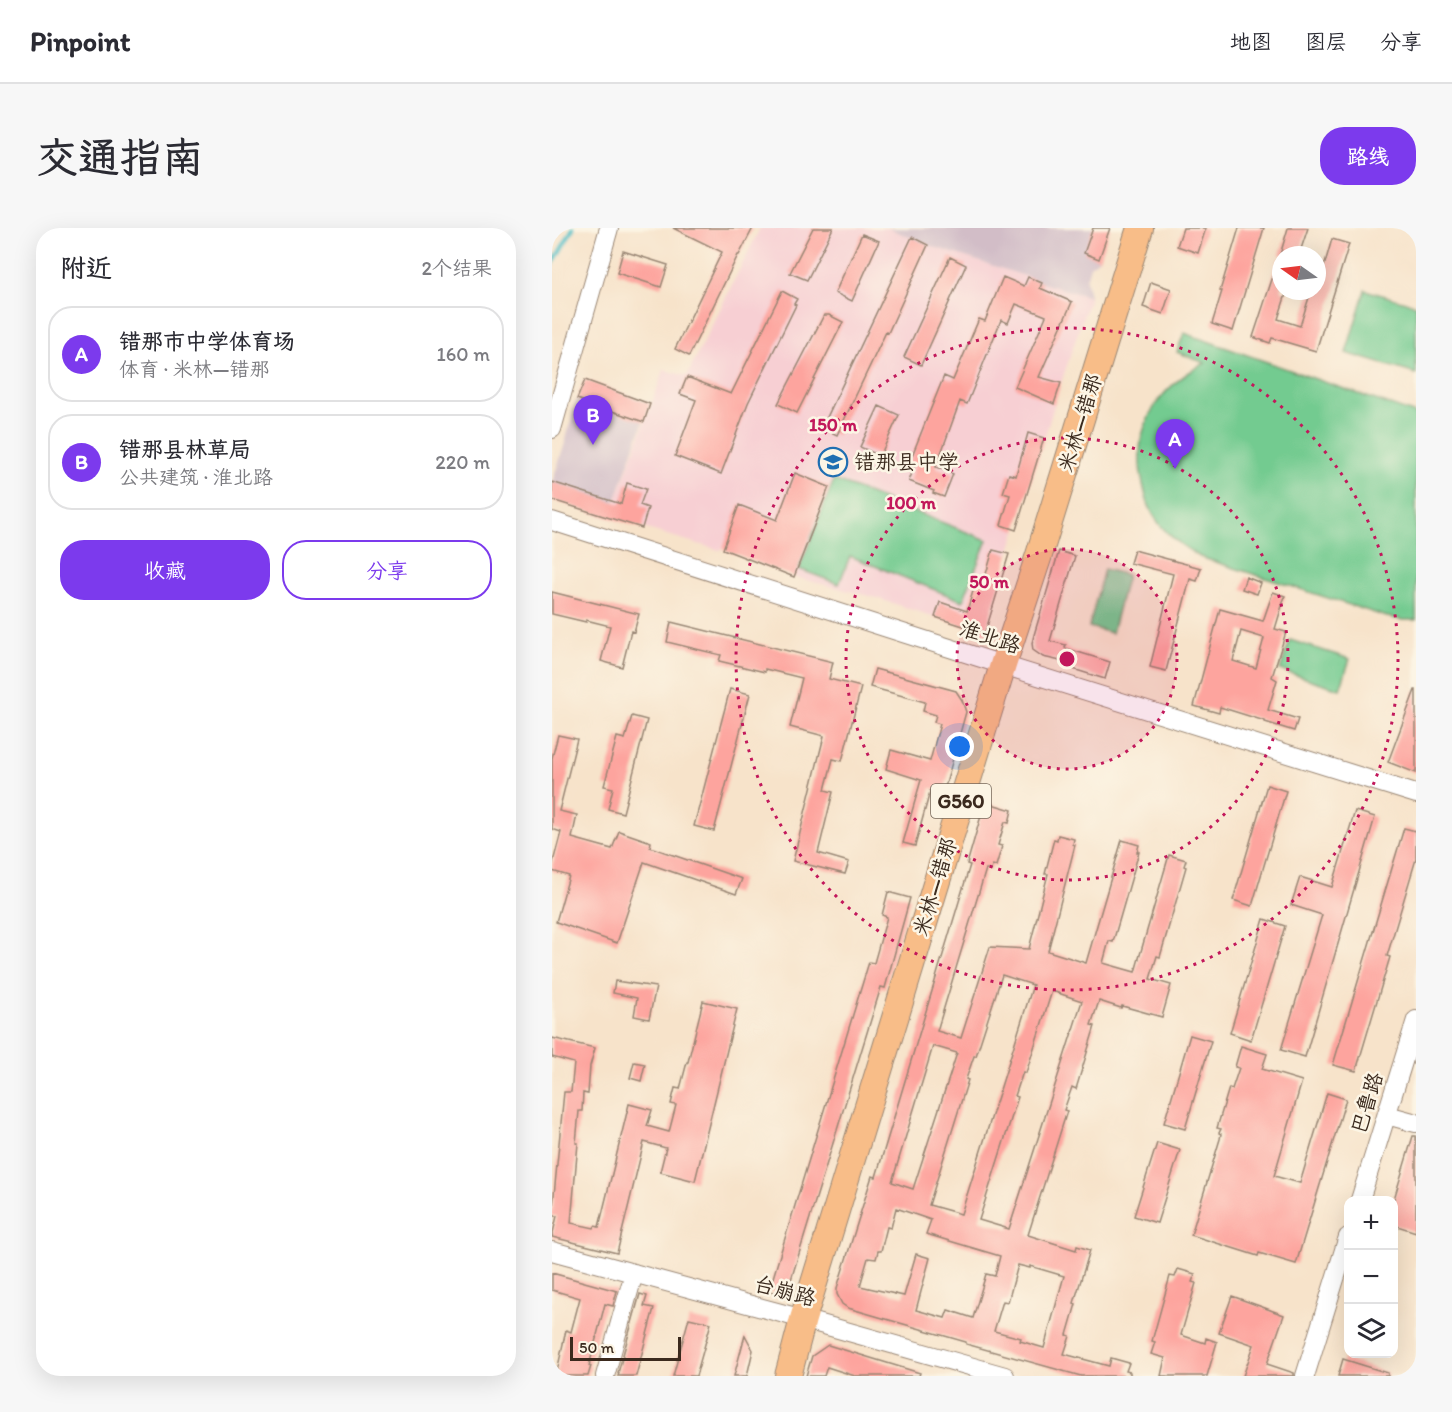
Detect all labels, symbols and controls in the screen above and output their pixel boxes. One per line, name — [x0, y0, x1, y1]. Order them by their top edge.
text: Pinpoint — [30, 24, 131, 58]
text: 地图 — [1230, 29, 1272, 54]
text: 图层 — [1305, 29, 1347, 54]
text: 分享 — [1380, 29, 1422, 54]
button: 路线 — [1320, 127, 1416, 185]
text: 交通指南 — [36, 132, 204, 183]
north arrow — [1272, 246, 1326, 300]
text: 附近 — [60, 252, 112, 284]
text: 2个结果 — [421, 256, 492, 280]
text: 错那市中学体育场 — [119, 328, 295, 355]
text: A — [75, 342, 88, 366]
text: 160 m — [437, 342, 490, 366]
text: 体育 · 米林—错那 — [119, 357, 270, 381]
street label: 米林—错那 — [1053, 371, 1106, 475]
pin: B — [574, 396, 612, 445]
text: 150 m — [809, 414, 858, 436]
pin: A — [1156, 420, 1194, 469]
text: 错那县林草局 — [119, 436, 251, 463]
school or university icon: 错那县中学 — [817, 446, 849, 478]
place label: 错那县中学 — [854, 449, 959, 474]
text: B — [75, 450, 88, 474]
text: 220 m — [435, 450, 490, 474]
text: 公共建筑 · 淮北路 — [119, 465, 273, 489]
text: 100 m — [886, 492, 937, 514]
button: 收藏 — [60, 540, 270, 600]
button: 分享 — [282, 540, 492, 600]
text: 50 m — [969, 571, 1010, 593]
street label: 淮北路 — [956, 615, 1024, 658]
centre of rings — [1057, 649, 1077, 669]
your location — [945, 732, 974, 761]
road number: G560 — [931, 784, 991, 818]
street label: 米林—错那 — [908, 835, 961, 939]
street label: 巴鲁路 — [1345, 1069, 1388, 1137]
map controls — [1344, 1196, 1398, 1358]
button: + — [1344, 1196, 1398, 1250]
button: − — [1344, 1250, 1398, 1304]
street label: 台崩路 — [751, 1270, 819, 1311]
button: layers — [1344, 1304, 1398, 1358]
scale bar — [570, 1334, 681, 1362]
text: 50 m — [579, 1338, 614, 1357]

